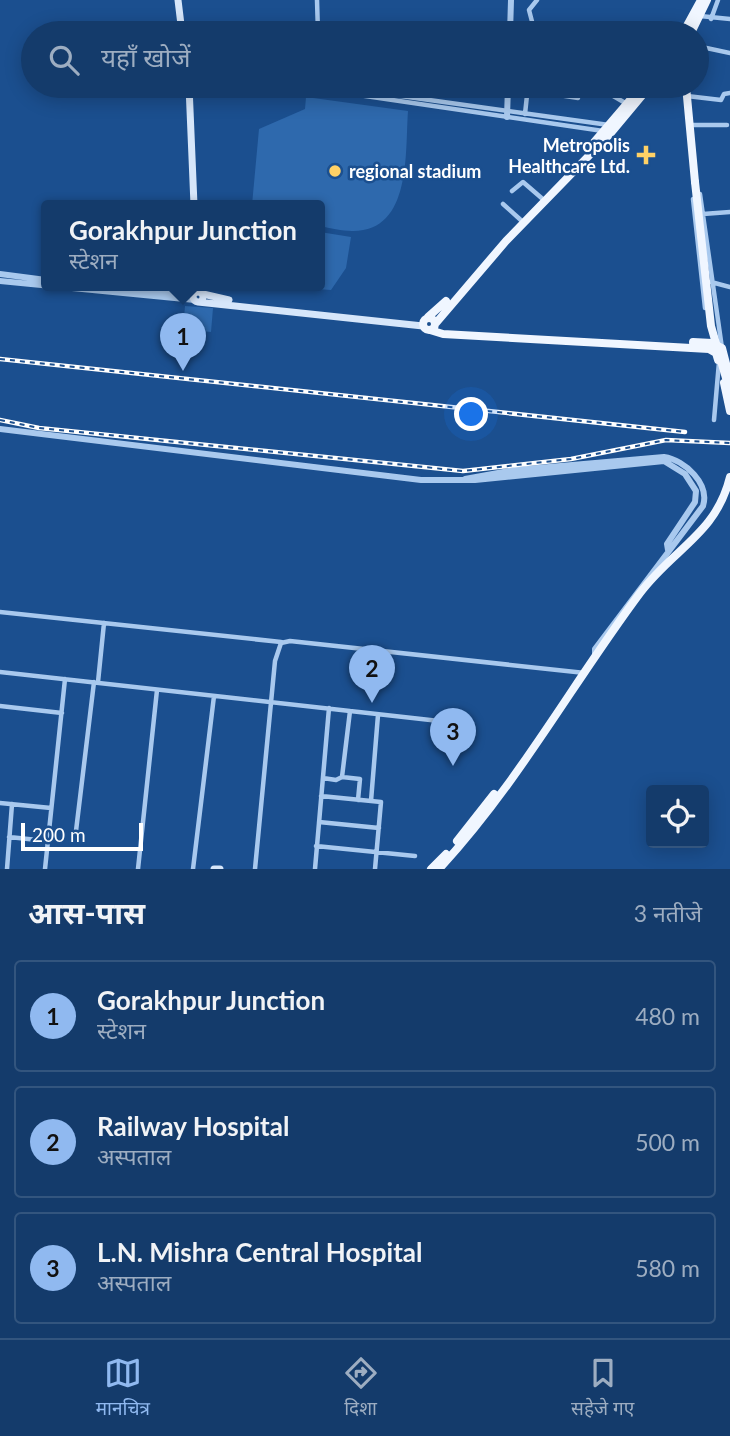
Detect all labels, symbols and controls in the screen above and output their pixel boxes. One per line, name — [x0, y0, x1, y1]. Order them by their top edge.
search box — [21, 21, 709, 98]
icon: search — [45, 41, 83, 79]
text: यहाँ खोजें — [101, 41, 191, 73]
place label: Metropolis Healthcare Ltd. — [508, 134, 630, 177]
marker: Metropolis Healthcare Ltd. — [636, 145, 656, 165]
place label: regional stadium — [349, 160, 481, 182]
marker: regional stadium — [327, 163, 343, 179]
popup — [41, 200, 325, 291]
text: Gorakhpur Junction — [69, 214, 297, 246]
text: स्टेशन — [69, 246, 118, 274]
pin: 1 — [160, 313, 206, 371]
your location — [454, 397, 488, 431]
pin: 2 — [349, 645, 395, 703]
pin: 3 — [430, 708, 476, 766]
map controls — [646, 785, 709, 848]
button: locate — [646, 785, 709, 848]
scale bar — [21, 820, 144, 852]
text: 200 m — [32, 823, 86, 846]
text: आस-पास — [28, 894, 145, 930]
text: 3 नतीजे — [634, 899, 702, 927]
text: Gorakhpur Junction — [97, 984, 325, 1016]
text: 1 — [46, 1002, 60, 1030]
text: 480 m — [635, 1002, 700, 1030]
text: स्टेशन — [97, 1016, 146, 1044]
text: Railway Hospital — [97, 1110, 289, 1142]
text: 2 — [46, 1128, 60, 1156]
text: 500 m — [635, 1128, 700, 1156]
text: अस्पताल — [97, 1142, 171, 1170]
text: L.N. Mishra Central Hospital — [97, 1236, 423, 1268]
text: 3 — [46, 1254, 60, 1282]
text: 580 m — [635, 1254, 700, 1282]
text: अस्पताल — [97, 1268, 171, 1296]
tab: मानचित्र — [96, 1354, 150, 1423]
tab: दिशा — [342, 1354, 380, 1423]
tab: सहेजे गए — [571, 1354, 634, 1423]

